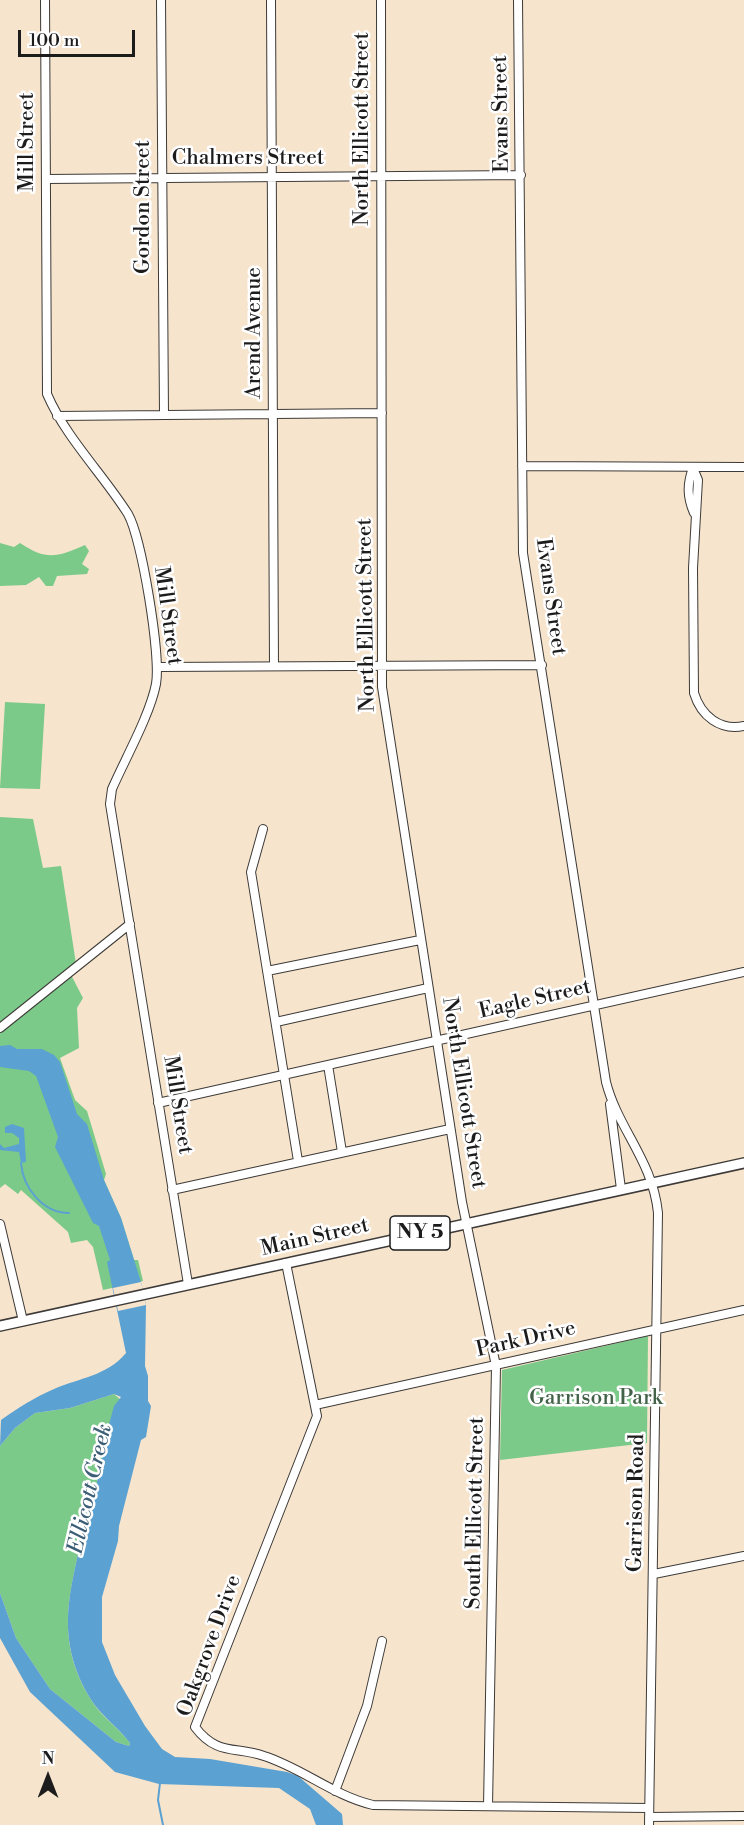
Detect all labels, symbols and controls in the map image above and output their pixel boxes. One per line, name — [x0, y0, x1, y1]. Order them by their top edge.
scale bar — [21, 18, 138, 56]
text: 100 m — [29, 29, 80, 52]
street label: North Ellicott Street — [350, 32, 376, 226]
street label: Evans Street — [488, 55, 516, 173]
street label: Mill Street — [15, 92, 41, 192]
street label: Gordon Street — [131, 140, 157, 274]
street label: Chalmers Street — [172, 146, 324, 172]
street label: Arend Avenue — [242, 267, 268, 399]
street label: North Ellicott Street — [353, 518, 381, 712]
street label: Evans Street — [529, 537, 571, 657]
street label: Mill Street — [148, 565, 186, 667]
street label: Eagle Street — [477, 975, 593, 1025]
street label: North Ellicott Street — [435, 995, 491, 1191]
street label: Mill Street — [157, 1054, 197, 1156]
street label: Main Street — [259, 1213, 371, 1263]
road number: NY 5 — [390, 1216, 450, 1250]
street label: Park Drive — [474, 1316, 578, 1364]
park label: Garrison Park — [529, 1386, 663, 1412]
street label: South Ellicott Street — [462, 1416, 490, 1610]
water label: Ellicott Creek — [63, 1422, 119, 1556]
street label: Garrison Road — [623, 1434, 651, 1572]
street label: Oakgrove Drive — [173, 1572, 247, 1720]
north arrow — [18, 1747, 78, 1807]
text: N — [42, 1749, 54, 1769]

